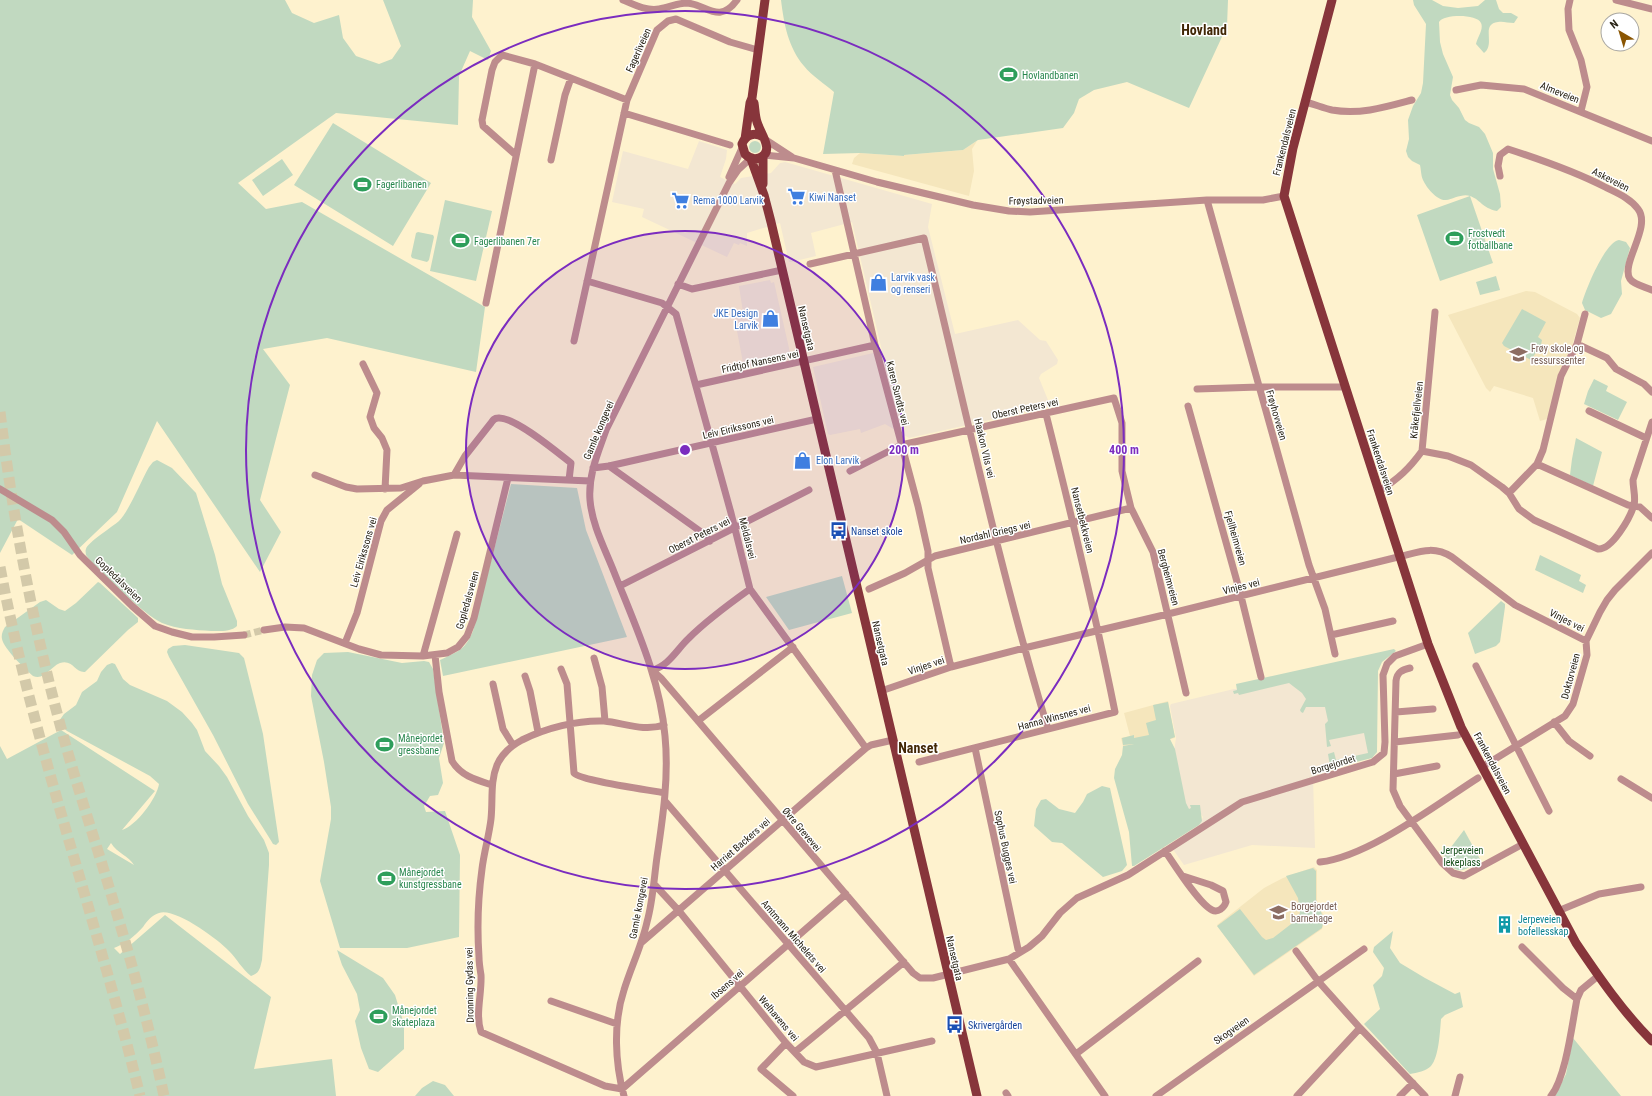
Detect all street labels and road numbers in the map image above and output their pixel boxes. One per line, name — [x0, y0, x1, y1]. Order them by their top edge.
street label: Fagerliveien — [624, 26, 653, 74]
street label: Almeveien — [1539, 80, 1581, 105]
street label: Frankendalsveien — [1271, 107, 1298, 177]
street label: Askeveien — [1590, 165, 1631, 194]
street label: Frøystadveien — [1008, 195, 1064, 206]
street label: Nansetgata — [796, 305, 817, 352]
street label: Fridtjof Nansens vei — [720, 348, 800, 375]
street label: Karen Sundts vei — [884, 360, 911, 426]
street label: Kråkefjellveien — [1408, 381, 1425, 439]
street label: Frøyhovveien — [1264, 389, 1289, 442]
street label: Oberst Peters vei — [991, 396, 1059, 421]
street label: Gamle kongevei — [581, 399, 616, 461]
street label: Leiv Eirikssons vei — [702, 414, 775, 441]
street label: Haakon VIIs vei — [972, 417, 997, 479]
street label: Frankendalsveien — [1365, 428, 1396, 497]
street label: Nansetbekkveien — [1069, 486, 1096, 554]
street label: Fjellheimveien — [1222, 510, 1249, 567]
street label: Oberst Peters vei — [667, 515, 732, 556]
street label: Leiv Eirikssons vei — [348, 516, 379, 588]
street label: Meldalsvei — [737, 516, 758, 560]
street label: Nordahl Griegs vei — [959, 519, 1032, 546]
street label: Bergheimveien — [1156, 548, 1181, 607]
street label: Gopledalsveien — [93, 554, 144, 604]
street label: Gopledalsveien — [454, 570, 481, 631]
street label: Vinjes vei — [1221, 577, 1261, 596]
street label: Vinjes vei — [1547, 607, 1586, 634]
street label: Nansetgata — [870, 620, 891, 667]
street label: Doktorveien — [1559, 652, 1582, 700]
street label: Vinjes vei — [907, 654, 946, 677]
street label: Hanna Winsnes vei — [1017, 703, 1092, 732]
street label: Frankendalsveien — [1472, 730, 1514, 796]
street label: Borgejordet — [1310, 753, 1357, 776]
street label: Øvre Grevevei — [780, 805, 823, 853]
street label: Sophus Bugges vei — [992, 809, 1019, 885]
street label: Harriet Backers vei — [709, 816, 772, 873]
street label: Gamle kongevei — [627, 876, 650, 940]
street label: Amtmann Michelets vei — [759, 898, 828, 975]
street label: Nansetgata — [944, 935, 965, 982]
street label: Dronning Gydas vei — [463, 947, 476, 1023]
street label: Ibsens vei — [709, 967, 746, 1002]
street label: Welhavens vei — [756, 993, 801, 1043]
street label: Skogveien — [1212, 1014, 1251, 1046]

